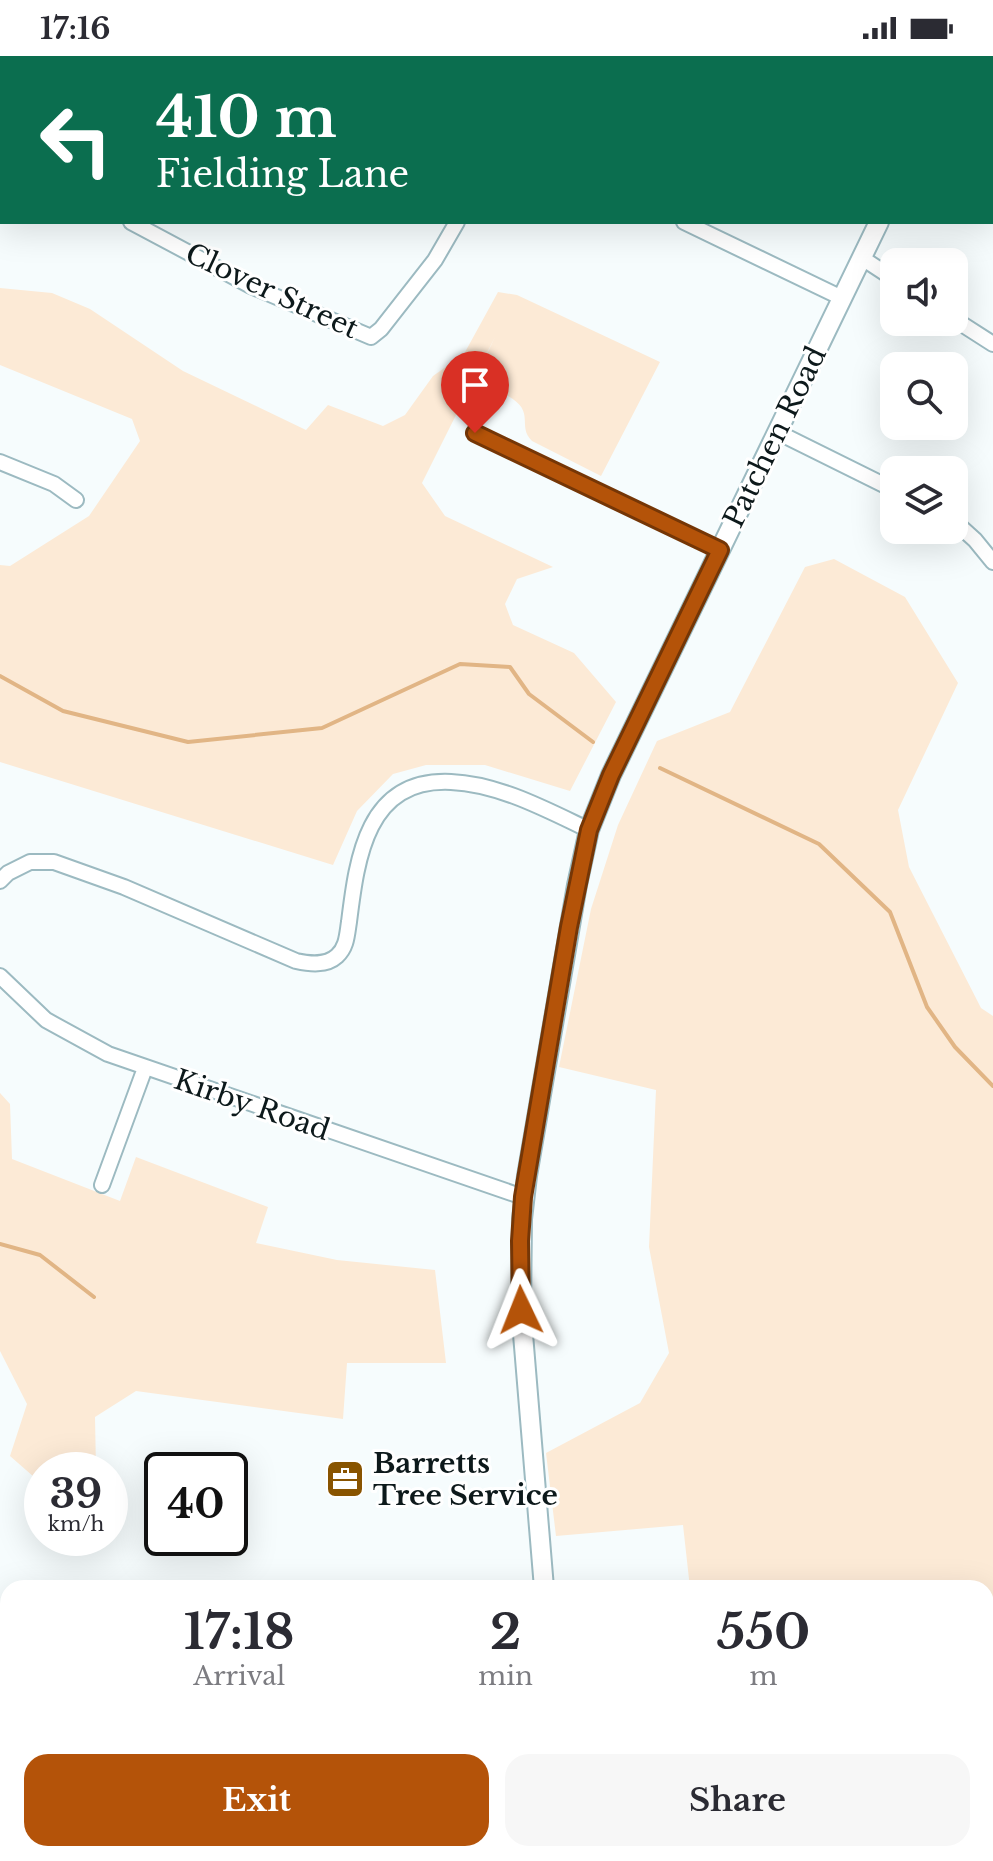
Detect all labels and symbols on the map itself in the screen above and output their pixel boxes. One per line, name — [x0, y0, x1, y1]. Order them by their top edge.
street label: Clover Street — [180, 236, 364, 346]
street label: Patchen Road — [716, 341, 834, 533]
pin — [441, 351, 509, 433]
street label: Kirby Road — [170, 1062, 334, 1148]
position arrow — [479, 1268, 563, 1352]
place label: Barretts Tree Service — [373, 1446, 558, 1513]
speed limit sign: 40 — [144, 1452, 248, 1556]
office icon: Barretts Tree Service — [324, 1458, 366, 1500]

